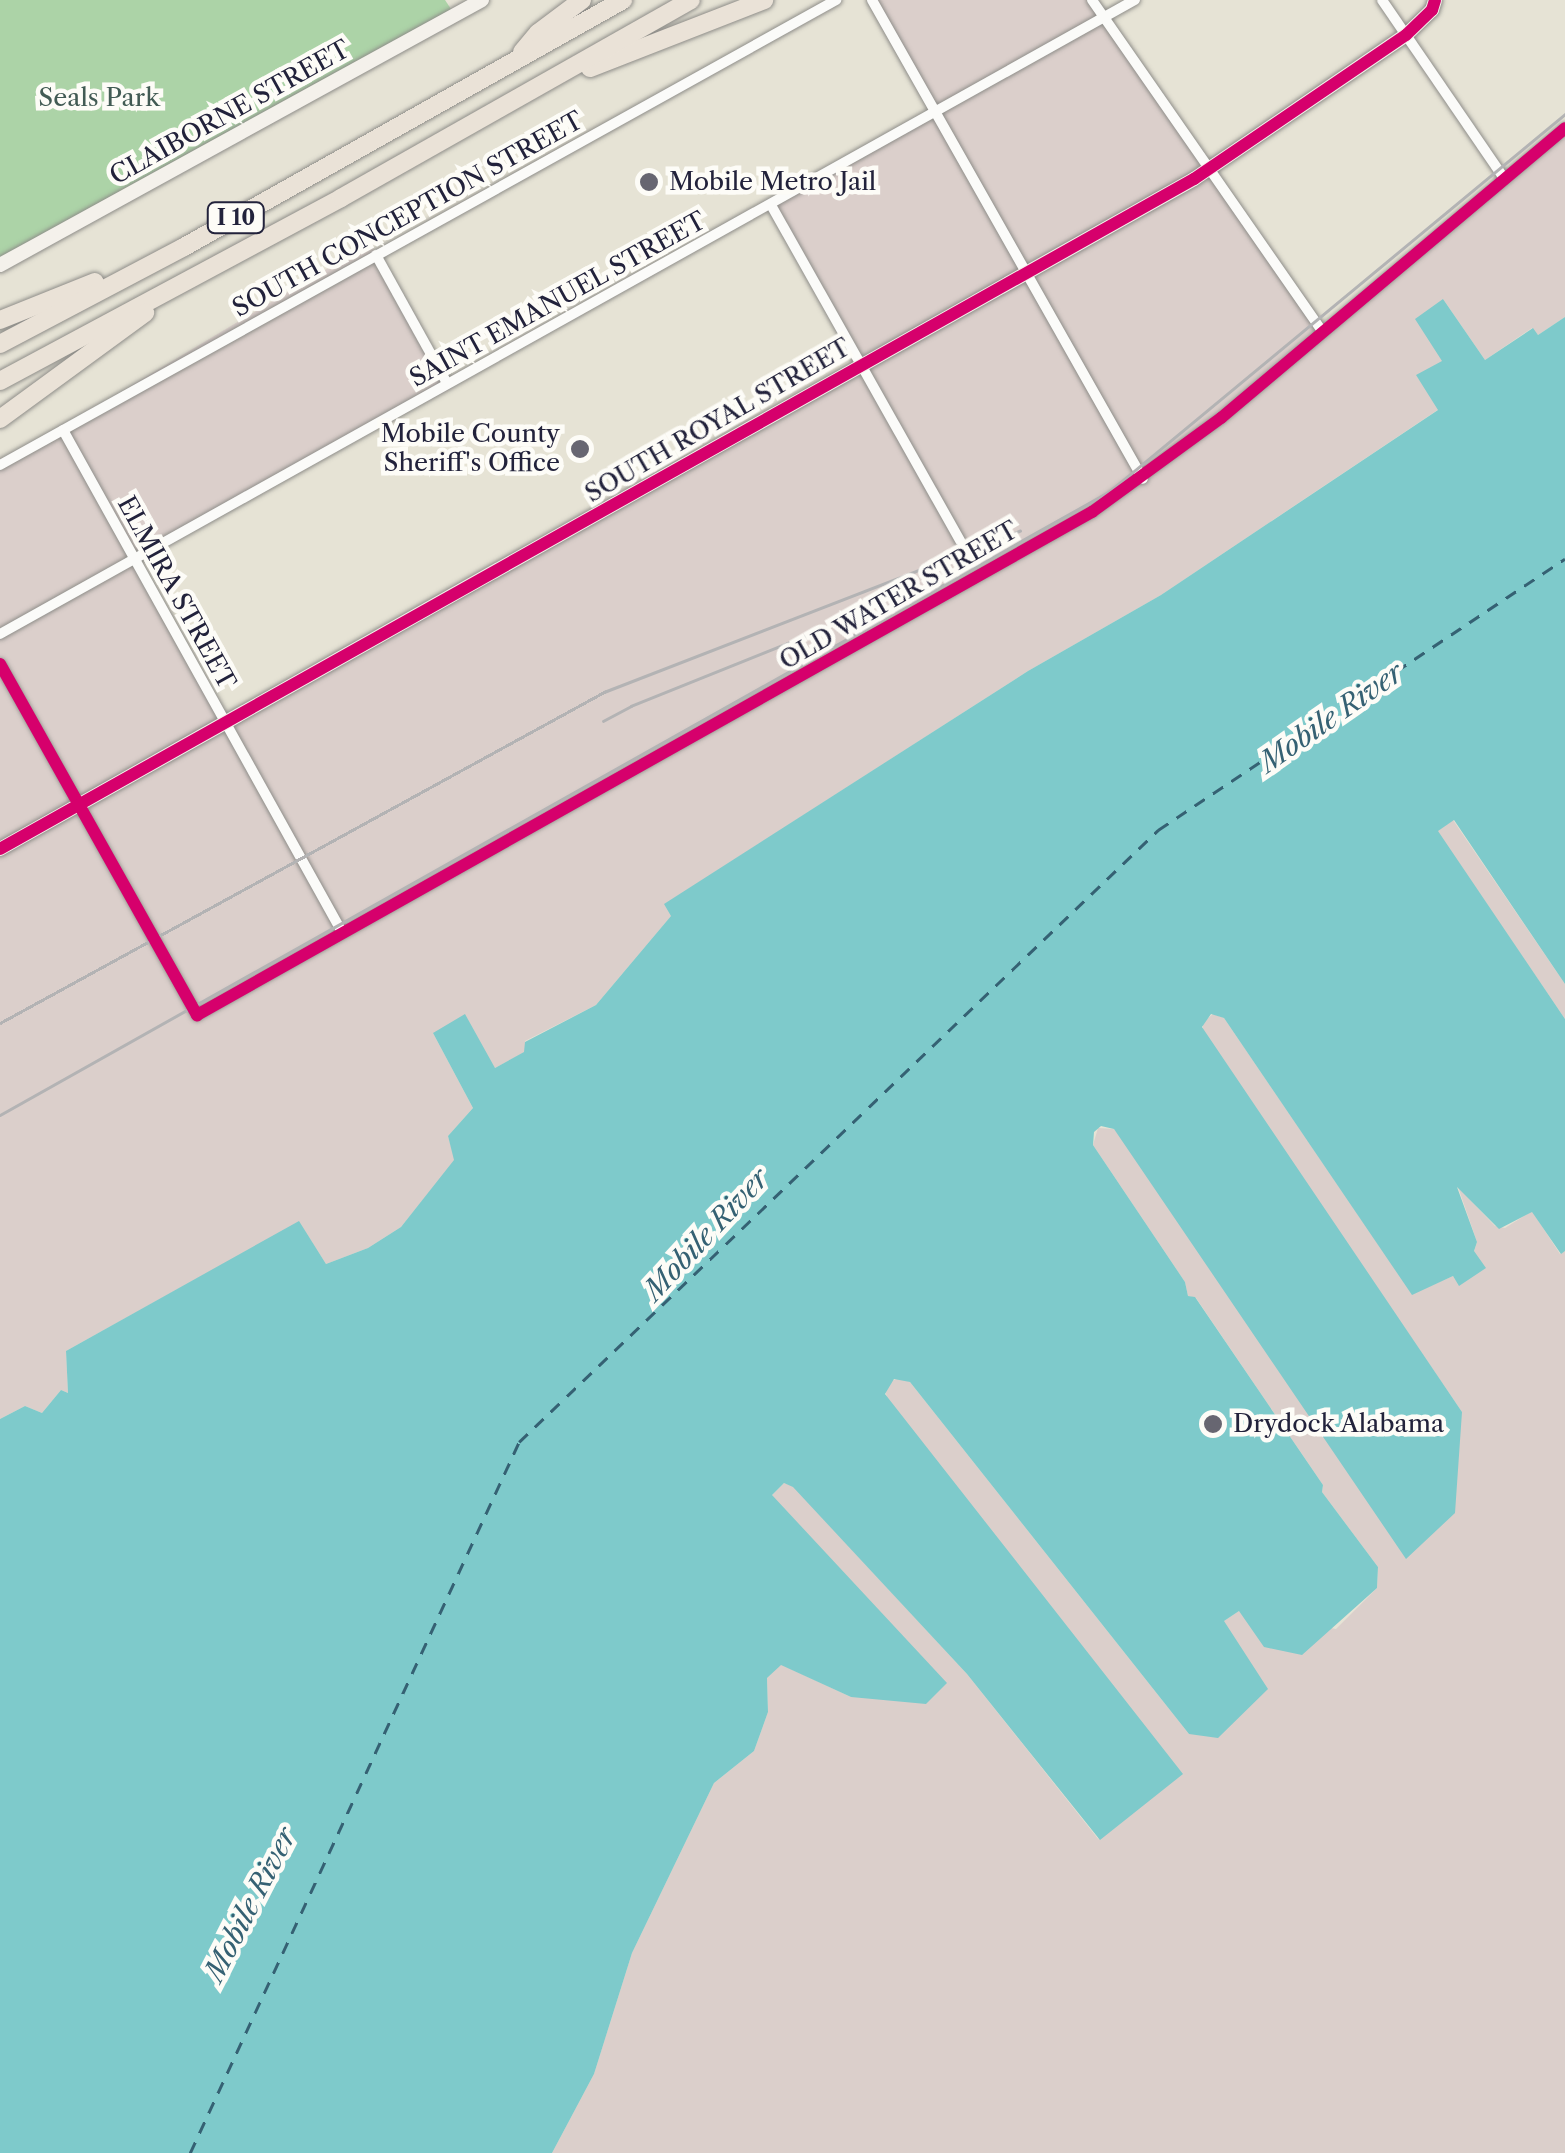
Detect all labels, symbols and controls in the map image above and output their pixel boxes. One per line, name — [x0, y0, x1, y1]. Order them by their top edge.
street label: CLAIBORNE STREET — [105, 35, 355, 191]
park label: Seals Park — [38, 83, 160, 113]
street label: SOUTH CONCEPTION STREET — [228, 106, 588, 324]
place label: Mobile Metro Jail — [669, 167, 876, 197]
marker: Mobile Metro Jail — [638, 171, 660, 193]
road number: I 10 — [206, 201, 266, 235]
street label: SAINT EMANUEL STREET — [404, 206, 712, 394]
street label: SOUTH ROYAL STREET — [580, 333, 856, 509]
place label: Mobile County Sheriff's Office — [381, 420, 560, 479]
marker: Mobile County Sheriff's Office — [569, 438, 591, 460]
street label: ELMIRA STREET — [110, 491, 242, 695]
street label: OLD WATER STREET — [774, 515, 1024, 677]
water label: Mobile River — [1253, 655, 1409, 779]
water label: Mobile River — [637, 1161, 775, 1307]
place label: Drydock Alabama — [1233, 1409, 1446, 1439]
marker: Drydock Alabama — [1202, 1413, 1224, 1435]
water label: Mobile River — [197, 1822, 303, 1986]

